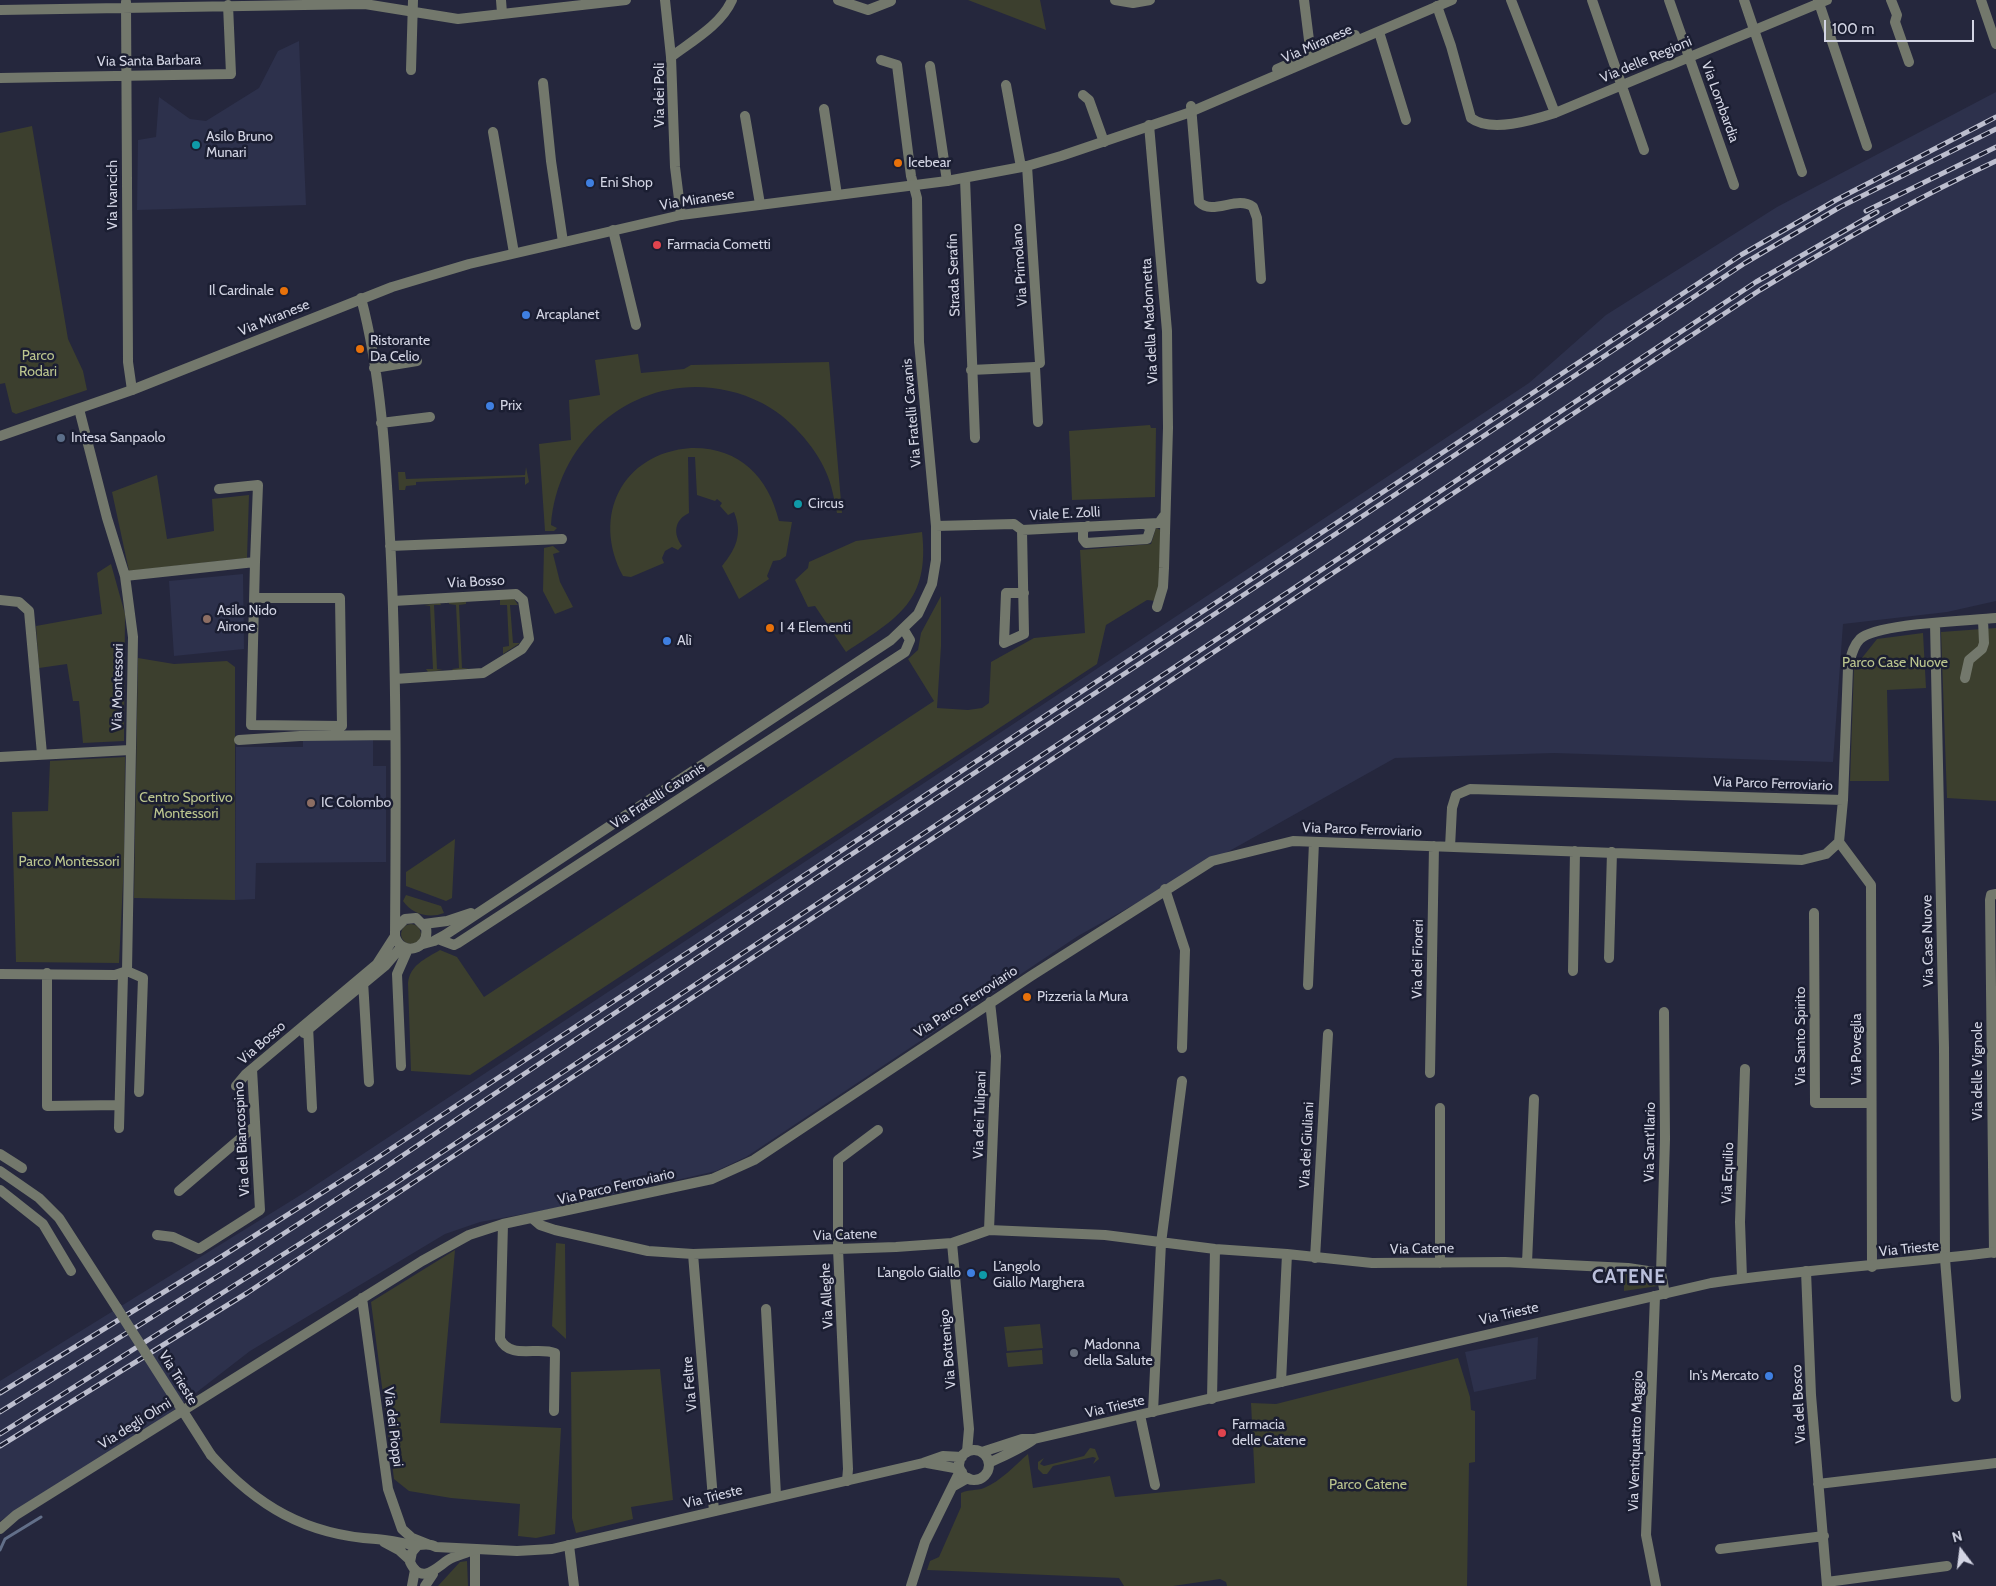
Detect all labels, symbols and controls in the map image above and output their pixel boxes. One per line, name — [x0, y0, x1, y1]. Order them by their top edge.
scale bar — [1826, 10, 1976, 42]
text: 100 m — [1832, 20, 1874, 38]
street label: Via Miranese — [1279, 21, 1355, 67]
street label: Via delle Regioni — [1598, 33, 1694, 87]
street label: Via Santa Barbara — [97, 52, 201, 70]
street label: Via Lombardia — [1698, 59, 1742, 145]
street label: Via dei Poli — [652, 63, 668, 127]
place label: Asilo Bruno Munari — [206, 129, 273, 162]
marker: Asilo Bruno Munari — [190, 139, 202, 151]
place label: Icebear — [908, 155, 951, 171]
marker: Icebear — [892, 157, 904, 169]
street label: Via Ivancich — [105, 160, 121, 230]
place label: Eni Shop — [600, 175, 653, 191]
marker: Eni Shop — [584, 177, 596, 189]
street label: Via Miranese — [659, 186, 735, 214]
street label: Via Primolano — [1009, 223, 1031, 307]
street label: Strada Serafin — [944, 233, 964, 317]
place label: Farmacia Cometti — [667, 237, 771, 253]
marker: Farmacia Cometti — [651, 239, 663, 251]
street label: Via della Madonnetta — [1138, 258, 1162, 384]
place label: Il Cardinale — [209, 283, 274, 299]
marker: Il Cardinale — [278, 285, 290, 297]
street label: Via Miranese — [236, 296, 312, 340]
place label: Arcaplanet — [536, 307, 599, 323]
marker: Arcaplanet — [520, 309, 532, 321]
place label: Ristorante Da Celio — [370, 333, 430, 366]
marker: Ristorante Da Celio — [354, 343, 366, 355]
park label: Parco Rodari — [19, 348, 57, 381]
street label: Via Fratelli Cavanis — [899, 358, 925, 468]
place label: Prix — [500, 398, 522, 414]
marker: Prix — [484, 400, 496, 412]
place label: Intesa Sanpaolo — [71, 430, 166, 446]
marker: Intesa Sanpaolo — [55, 432, 67, 444]
place label: Circus — [808, 496, 844, 512]
marker: Circus — [792, 498, 804, 510]
street label: Viale E. Zolli — [1029, 504, 1101, 524]
street label: Via Bosso — [447, 572, 505, 592]
place label: Asilo Nido Airone — [217, 603, 277, 636]
marker: Asilo Nido Airone — [201, 613, 213, 625]
place label: I 4 Elementi — [780, 620, 851, 636]
marker: I 4 Elementi — [764, 622, 776, 634]
place label: Alì — [677, 633, 692, 649]
marker: Alì — [661, 635, 673, 647]
street label: Via Montessori — [109, 643, 127, 731]
park label: Parco Case Nuove — [1842, 655, 1948, 671]
street label: Via Fratelli Cavanis — [608, 759, 708, 833]
street label: Via Parco Ferroviario — [1713, 774, 1833, 794]
park label: Centro Sportivo Montessori — [139, 790, 233, 822]
place label: IC Colombo — [321, 795, 391, 811]
marker: IC Colombo — [305, 797, 317, 809]
street label: Via Parco Ferroviario — [1302, 820, 1422, 840]
park label: Parco Montessori — [18, 854, 120, 870]
street label: Via Case Nuove — [1919, 895, 1937, 987]
street label: Via dei Fioreri — [1409, 919, 1427, 999]
street label: Via Parco Ferroviario — [911, 962, 1021, 1042]
street label: Via Santo Spirito — [1793, 987, 1809, 1085]
place label: Pizzeria la Mura — [1037, 989, 1128, 1005]
marker: Pizzeria la Mura — [1021, 991, 1033, 1003]
street label: Via Poveglia — [1849, 1013, 1865, 1085]
street label: Via Bosso — [235, 1018, 289, 1068]
street label: Via delle Vignole — [1970, 1022, 1986, 1120]
street label: Via dei Tulipani — [970, 1071, 990, 1159]
street label: Via del Biancospino — [231, 1081, 253, 1197]
street label: Via dei Giuliani — [1296, 1101, 1318, 1189]
street label: Via Sant'Ilario — [1641, 1102, 1659, 1182]
street label: Via Equilio — [1719, 1142, 1737, 1204]
street label: Via Parco Ferroviario — [556, 1165, 676, 1209]
street label: Via Catene — [813, 1225, 877, 1245]
street label: Via Trieste — [1878, 1237, 1940, 1261]
street label: Via Catene — [1390, 1240, 1454, 1258]
place label: L’angolo Giallo Marghera — [993, 1259, 1085, 1292]
street label: Via Alleghe — [817, 1263, 837, 1329]
place label: L’angolo Giallo — [877, 1265, 961, 1281]
district label: CATENE — [1591, 1266, 1667, 1288]
marker: L’angolo Giallo — [965, 1267, 977, 1279]
marker: L’angolo Giallo Marghera — [977, 1269, 989, 1281]
street label: Via Trieste — [1478, 1299, 1540, 1329]
street label: Via Bottenigo — [936, 1308, 960, 1390]
place label: Madonna della Salute — [1084, 1337, 1153, 1370]
marker: Madonna della Salute — [1068, 1347, 1080, 1359]
street label: Via Trieste — [155, 1348, 201, 1408]
street label: Via Feltre — [679, 1356, 701, 1412]
street label: Via del Bosco — [1789, 1364, 1809, 1444]
place label: In's Mercato — [1689, 1368, 1759, 1384]
street label: Via Ventiquattro Maggio — [1625, 1370, 1647, 1512]
marker: In's Mercato — [1763, 1370, 1775, 1382]
street label: Via dei Pioppi — [380, 1386, 406, 1468]
street label: Via Trieste — [1084, 1392, 1146, 1422]
street label: Via degli Olmi — [96, 1395, 174, 1453]
place label: Farmacia delle Catene — [1232, 1417, 1306, 1450]
marker: Farmacia delle Catene — [1216, 1427, 1228, 1439]
park label: Parco Catene — [1329, 1477, 1407, 1493]
street label: Via Trieste — [682, 1482, 744, 1512]
north arrow — [1936, 1526, 1986, 1576]
text: N — [1950, 1527, 1964, 1546]

